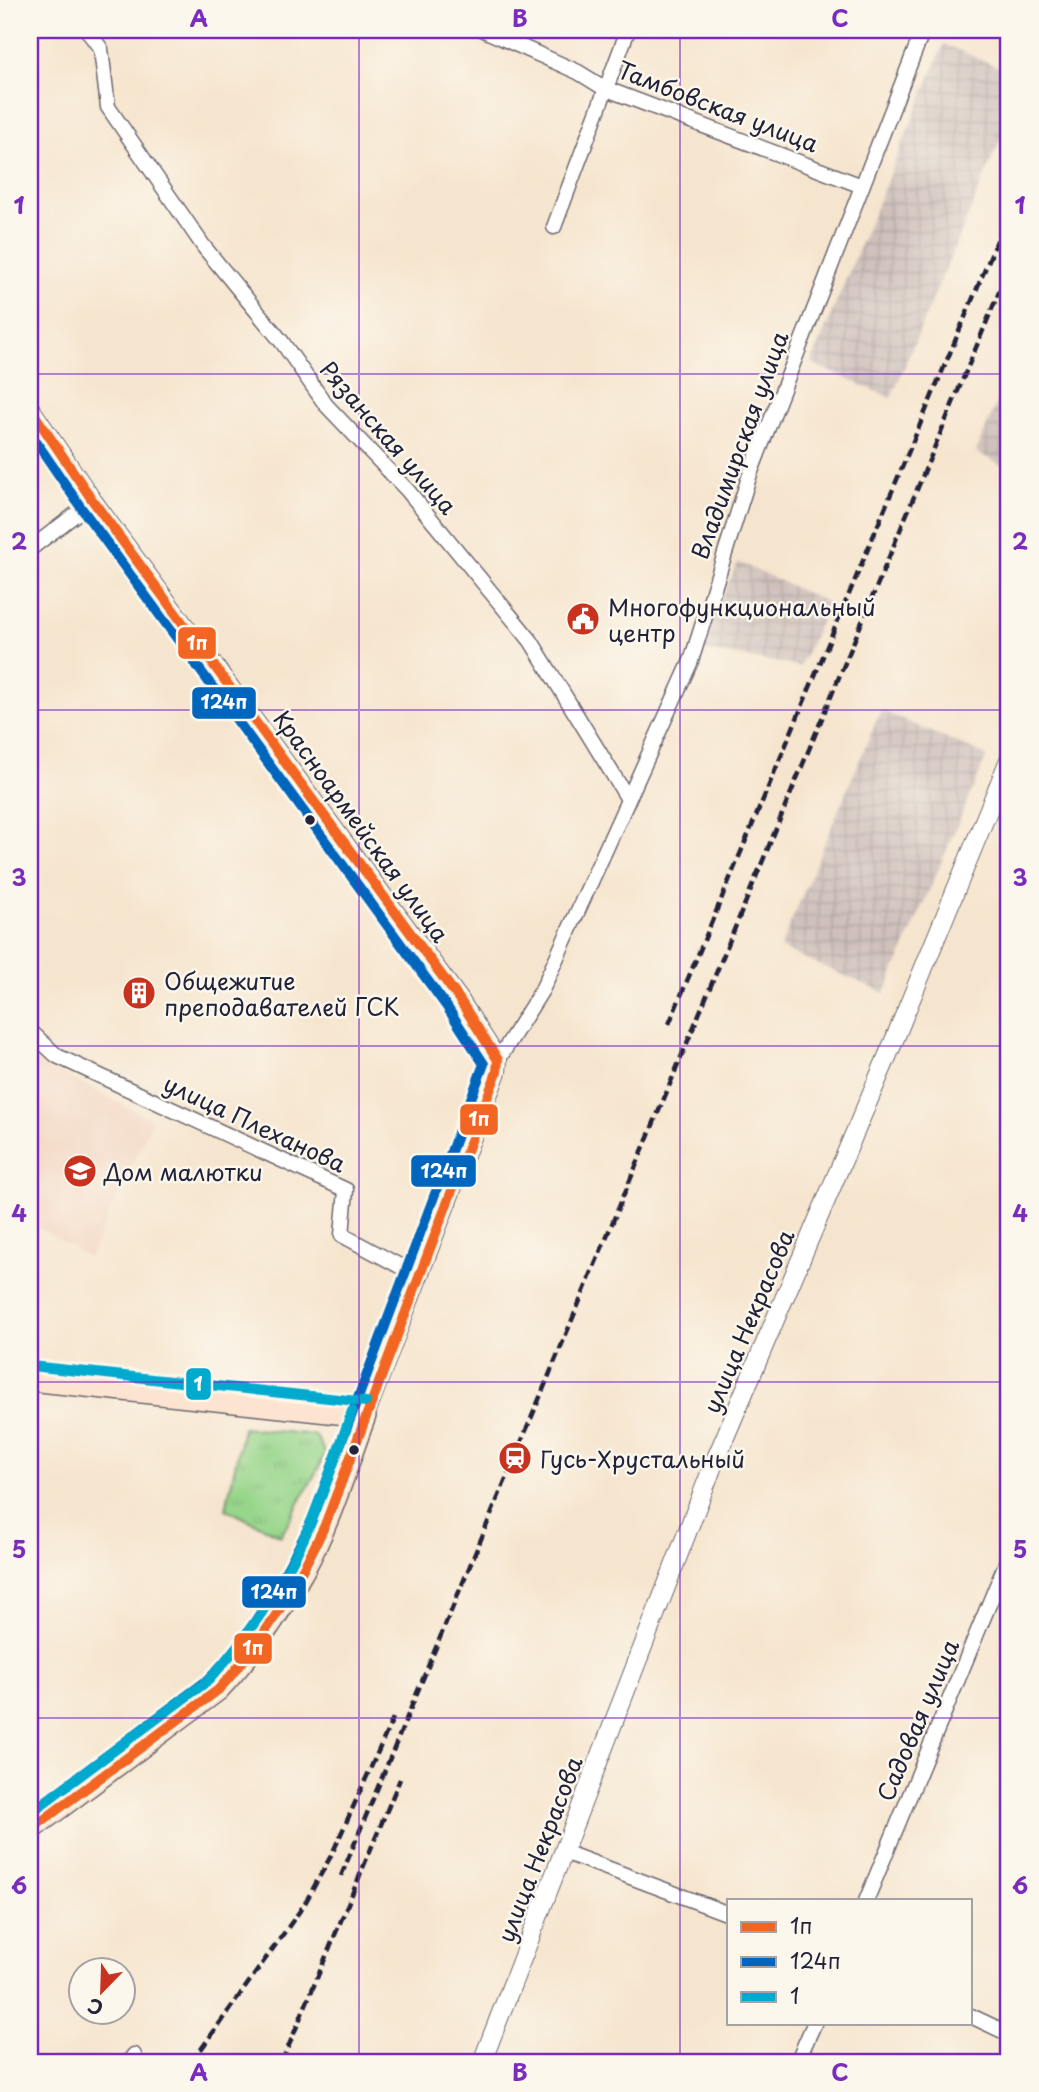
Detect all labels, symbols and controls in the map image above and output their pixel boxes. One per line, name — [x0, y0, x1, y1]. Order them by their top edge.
text: A — [190, 0, 208, 35]
text: B — [512, 0, 528, 35]
text: C — [831, 0, 849, 35]
street label: Тамбовская улица — [612, 51, 824, 161]
text: 1 — [14, 187, 25, 222]
text: 1 — [1015, 187, 1026, 222]
street label: Владимирская улица — [681, 326, 797, 564]
street label: Рязанская улица — [312, 352, 466, 522]
text: 2 — [11, 523, 27, 558]
text: 2 — [1012, 523, 1028, 558]
place label: Многофункциональный центр — [608, 589, 876, 650]
public building icon: Многофункциональный центр — [564, 600, 602, 638]
line badge: 1п — [177, 626, 217, 660]
text: 1п — [186, 628, 208, 656]
line badge: 124п — [191, 686, 257, 720]
text: 124п — [201, 687, 247, 715]
street label: Красноармейская улица — [266, 703, 458, 950]
unlabelled marker — [303, 813, 317, 827]
text: 3 — [11, 859, 27, 894]
text: 3 — [1012, 859, 1028, 894]
place label: Общежитие преподавателей ГСК — [164, 963, 400, 1024]
building icon: Общежитие преподавателей ГСК — [120, 974, 158, 1012]
street label: улица Плеханова — [158, 1065, 353, 1181]
line badge: 1п — [459, 1103, 499, 1136]
text: 1п — [468, 1104, 490, 1132]
school or university icon: Дом малютки — [61, 1152, 99, 1190]
place label: Дом малютки — [103, 1154, 263, 1189]
line badge: 124п — [410, 1154, 477, 1188]
text: 124п — [421, 1156, 467, 1184]
text: 4 — [11, 1195, 27, 1230]
text: 4 — [1012, 1195, 1028, 1230]
street label: улица Некрасова — [693, 1223, 803, 1418]
line badge: 1 — [185, 1367, 212, 1401]
text: 1 — [193, 1369, 203, 1397]
station icon: Гусь-Хрустальный — [496, 1439, 534, 1477]
place label: Гусь-Хрустальный — [540, 1441, 745, 1476]
unlabelled marker — [347, 1443, 361, 1457]
text: 5 — [12, 1531, 26, 1566]
text: 5 — [1013, 1531, 1027, 1566]
line badge: 124п — [241, 1575, 307, 1609]
text: 124п — [251, 1577, 297, 1605]
line badge: 1п — [233, 1632, 273, 1665]
text: 1п — [242, 1633, 264, 1661]
street label: Садовая улица — [867, 1633, 967, 1806]
street label: улица Некрасова — [487, 1750, 591, 1947]
text: 6 — [11, 1867, 27, 1902]
text: 6 — [1012, 1867, 1028, 1902]
legend — [727, 1899, 972, 2025]
text: 1п — [790, 1909, 812, 1941]
text: 124п — [790, 1944, 841, 1976]
north arrow — [66, 1955, 136, 2025]
text: 1 — [790, 1979, 799, 2011]
text: С — [83, 1992, 107, 2023]
text: A — [190, 2054, 208, 2089]
text: B — [512, 2054, 528, 2089]
text: C — [831, 2054, 849, 2089]

